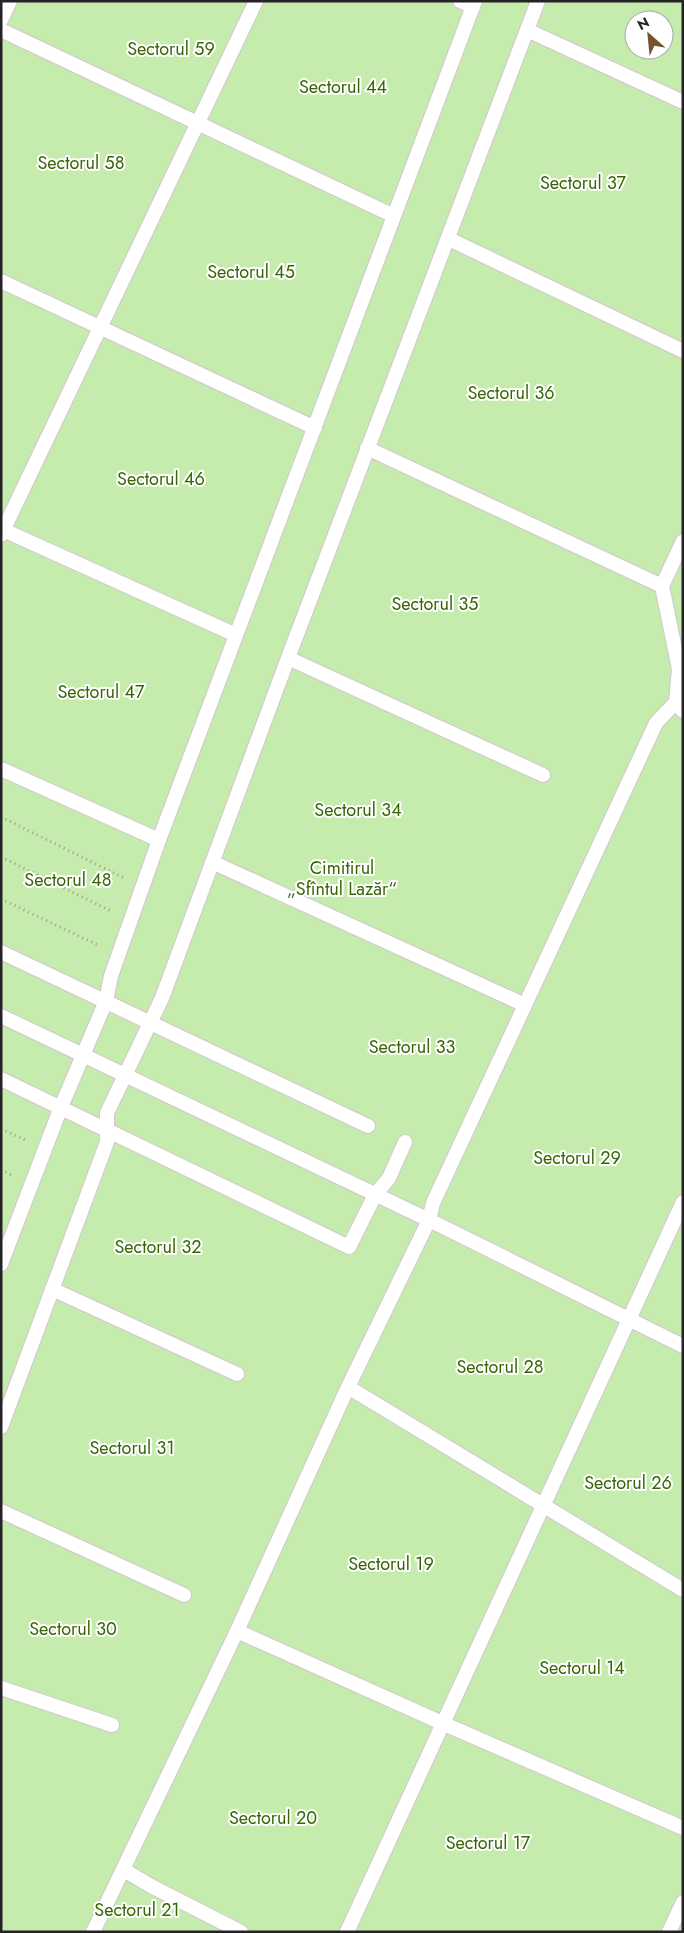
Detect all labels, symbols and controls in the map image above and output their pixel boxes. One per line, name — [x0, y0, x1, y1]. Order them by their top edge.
north arrow — [624, 10, 674, 60]
text: N — [634, 12, 653, 35]
park label: Sectorul 59 — [127, 36, 215, 62]
park label: Sectorul 44 — [299, 74, 387, 100]
park label: Sectorul 58 — [37, 150, 125, 176]
park label: Sectorul 37 — [540, 170, 627, 196]
park label: Sectorul 45 — [207, 259, 295, 285]
park label: Sectorul 36 — [467, 380, 555, 406]
park label: Sectorul 46 — [117, 466, 205, 492]
park label: Sectorul 35 — [391, 591, 479, 617]
park label: Sectorul 47 — [58, 679, 145, 705]
park label: Sectorul 34 — [314, 797, 402, 823]
park label: Cimitirul „Sfîntul Lazăr“ — [287, 855, 397, 902]
park label: Sectorul 48 — [24, 867, 112, 893]
park label: Sectorul 33 — [369, 1034, 456, 1060]
park label: Sectorul 29 — [533, 1145, 621, 1171]
park label: Sectorul 32 — [114, 1234, 202, 1260]
park label: Sectorul 28 — [456, 1354, 544, 1380]
park label: Sectorul 31 — [90, 1435, 174, 1461]
park label: Sectorul 26 — [584, 1470, 672, 1496]
park label: Sectorul 19 — [348, 1551, 434, 1577]
park label: Sectorul 30 — [29, 1616, 117, 1642]
park label: Sectorul 14 — [539, 1655, 625, 1681]
park label: Sectorul 20 — [229, 1805, 317, 1831]
park label: Sectorul 17 — [446, 1830, 531, 1856]
park label: Sectorul 21 — [94, 1897, 180, 1923]

